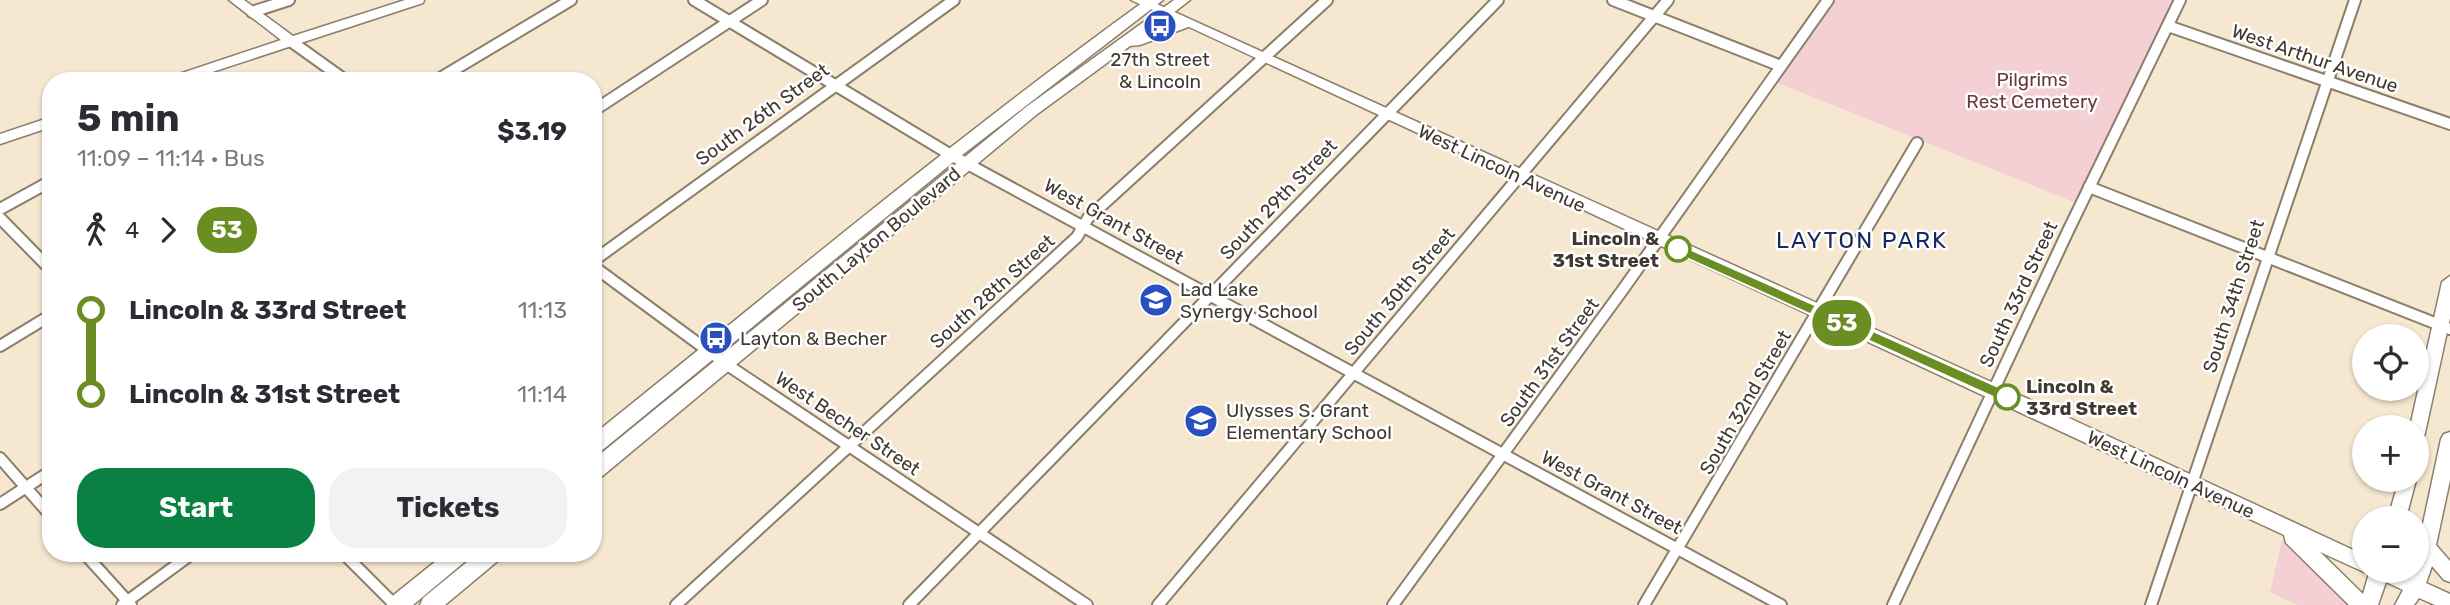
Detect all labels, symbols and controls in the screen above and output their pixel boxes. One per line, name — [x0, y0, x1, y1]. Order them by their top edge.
bus stop icon: 27th Street & Lincoln — [1141, 7, 1179, 45]
street label: West Arthur Avenue — [2229, 19, 2401, 98]
place label: 27th Street & Lincoln — [1110, 48, 1210, 93]
street label: South 26th Street — [691, 58, 834, 170]
park label: Pilgrims Rest Cemetery — [1966, 68, 2098, 113]
text: 5 min — [77, 95, 180, 141]
text: $3.19 — [497, 116, 567, 147]
street label: West Lincoln Avenue — [1414, 120, 1589, 217]
street label: South 29th Street — [1215, 134, 1342, 264]
text: 11:09 – 11:14 · Bus — [77, 144, 265, 172]
street label: South Layton Boulevard — [787, 162, 965, 317]
street label: West Grant Street — [1040, 174, 1188, 270]
icon: walk — [77, 211, 115, 249]
icon: forward — [149, 211, 187, 249]
text: 4 — [125, 216, 139, 244]
text: 53 — [211, 216, 243, 244]
street label: South 34th Street — [2198, 216, 2269, 376]
street label: South 33rd Street — [1975, 217, 2063, 371]
street label: South 30th Street — [1339, 222, 1460, 360]
district label: LAYTON PARK — [1776, 226, 1948, 254]
place label: Lincoln & 31st Street — [1552, 227, 1659, 272]
street label: South 28th Street — [925, 229, 1060, 353]
marker: Lincoln & 31st Street — [1665, 236, 1691, 262]
place label: Lad Lake Synergy School — [1180, 278, 1318, 323]
school or university icon: Lad Lake Synergy School — [1137, 281, 1175, 319]
street label: South 31st Street — [1495, 293, 1604, 431]
text: Lincoln & 33rd Street — [129, 295, 406, 326]
text: 11:13 — [518, 296, 567, 324]
line badge: 53 — [1811, 300, 1874, 346]
text: 53 — [1826, 309, 1858, 337]
bus stop icon: Layton & Becher — [697, 319, 735, 357]
map controls — [2352, 324, 2429, 583]
button: locate — [2352, 324, 2429, 401]
street label: South 32nd Street — [1695, 326, 1796, 478]
place label: Layton & Becher — [740, 327, 888, 350]
street label: West Becher Street — [771, 366, 925, 481]
place label: Lincoln & 33rd Street — [2026, 375, 2137, 420]
text: Lincoln & 31st Street — [129, 379, 400, 410]
text: 11:14 — [517, 380, 567, 408]
marker: Lincoln & 33rd Street — [1994, 384, 2020, 410]
place label: Ulysses S. Grant Elementary School — [1226, 399, 1392, 444]
school or university icon: Ulysses S. Grant Elementary School — [1182, 402, 1220, 440]
button: + — [2352, 415, 2429, 492]
street label: West Lincoln Avenue — [2083, 426, 2258, 523]
street label: West Grant Street — [1537, 446, 1687, 540]
button: Start — [77, 468, 315, 548]
button: Tickets — [329, 468, 567, 548]
button: − — [2352, 506, 2429, 583]

